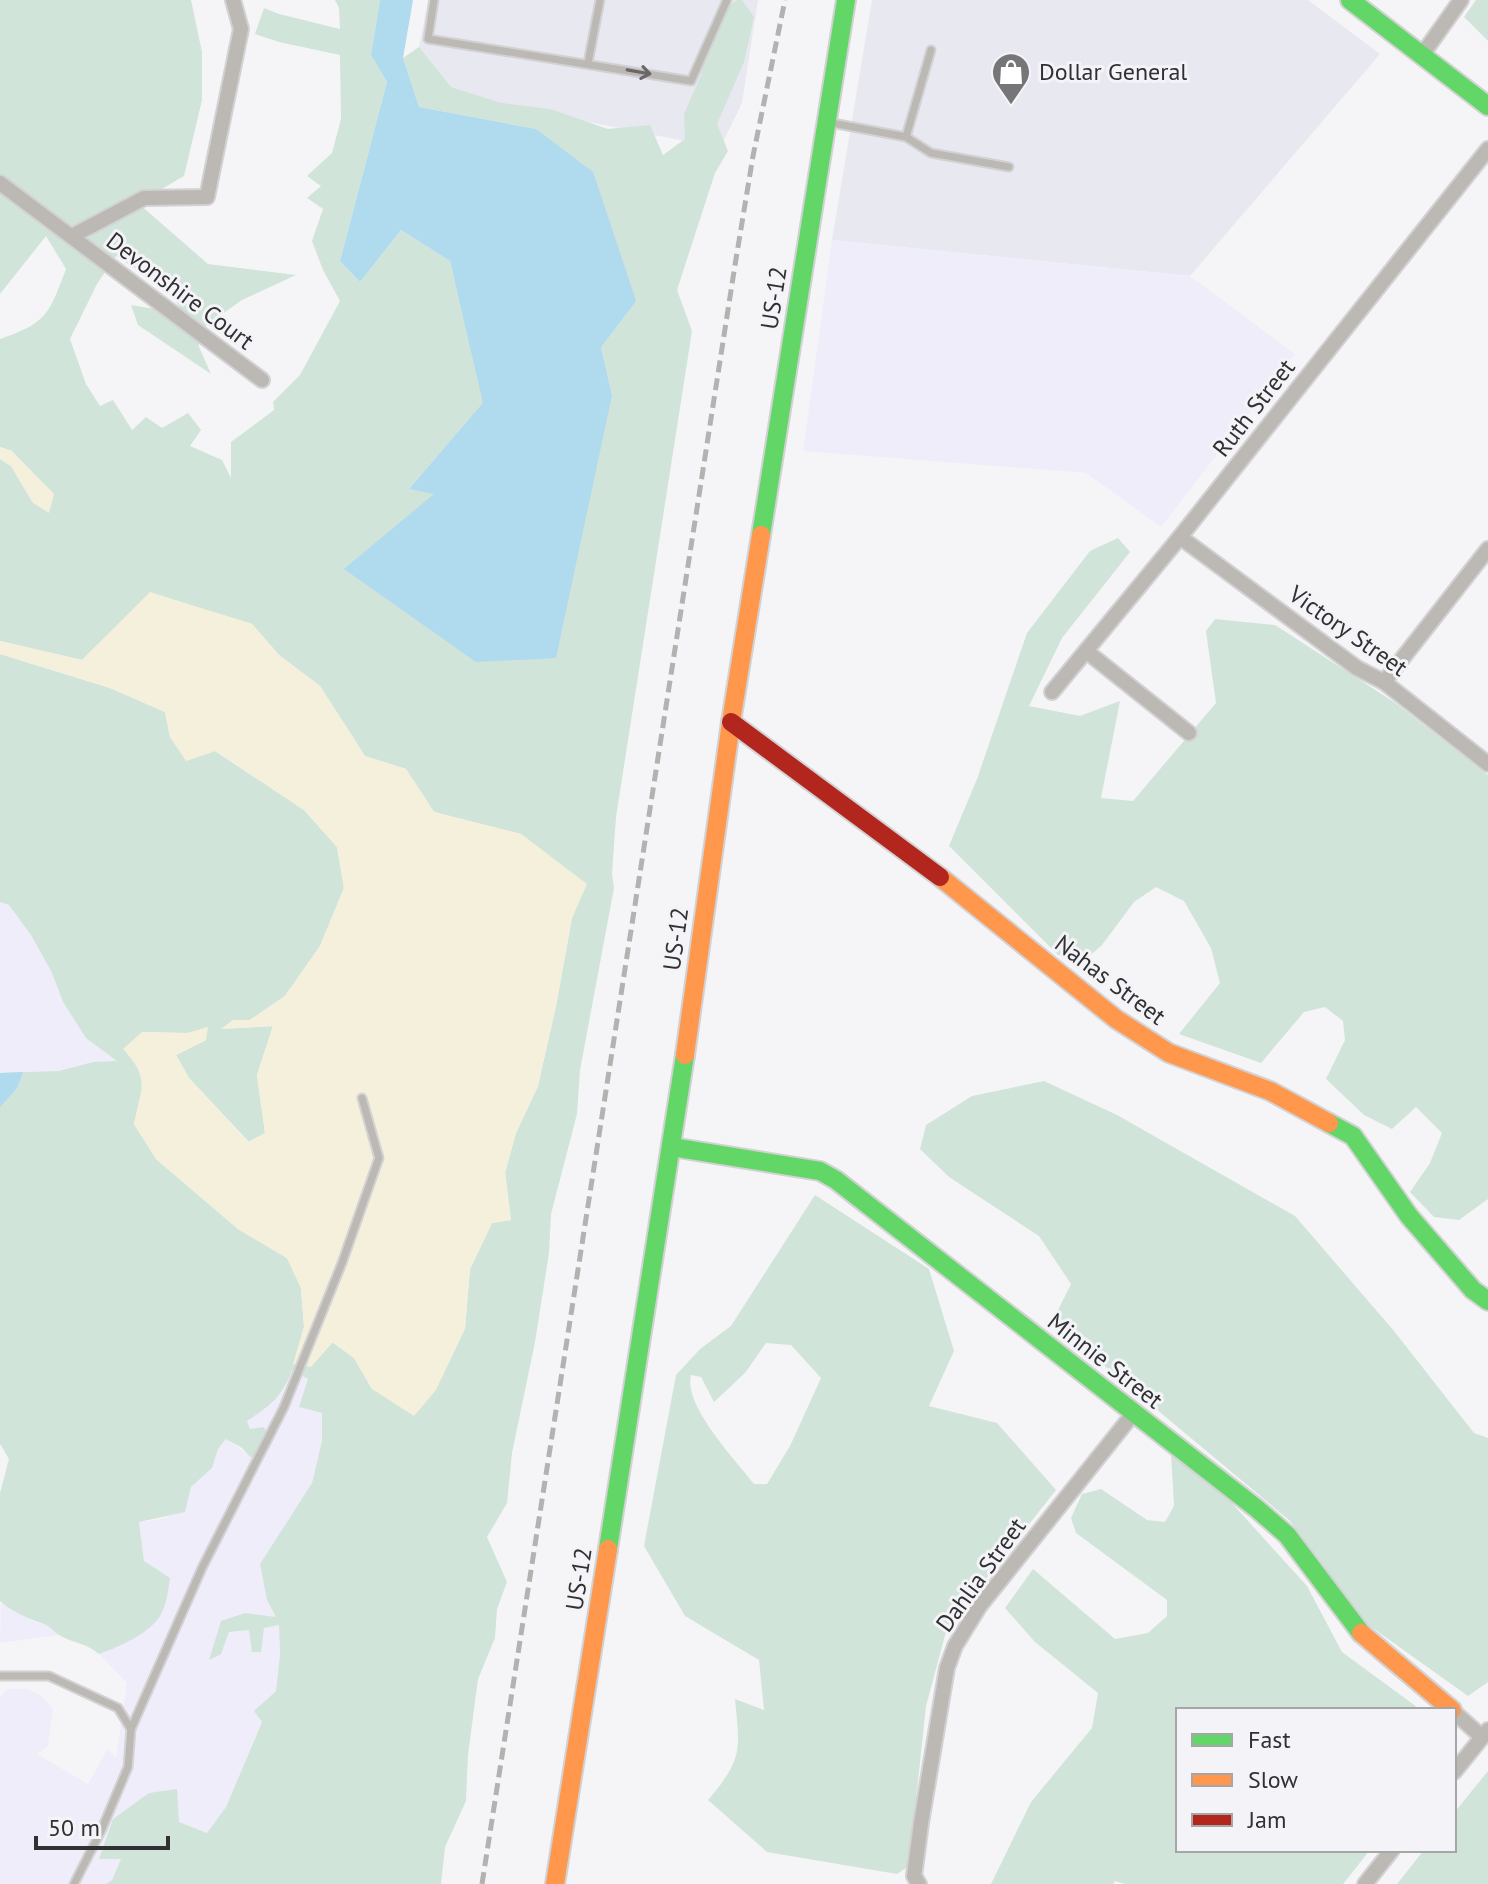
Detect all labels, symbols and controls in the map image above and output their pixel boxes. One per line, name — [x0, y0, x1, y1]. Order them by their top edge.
shop icon: Dollar General — [990, 51, 1032, 106]
place label: Dollar General — [1039, 56, 1187, 87]
one-way arrow — [626, 65, 651, 80]
street label: Devonshire Court — [100, 225, 260, 356]
street label: US-12 — [753, 264, 794, 332]
street label: Ruth Street — [1206, 352, 1302, 463]
street label: Victory Street — [1282, 578, 1414, 683]
street label: US-12 — [656, 905, 695, 972]
street label: Nahas Street — [1049, 928, 1172, 1031]
street label: Minnie Street — [1041, 1306, 1169, 1415]
street label: Dahlia Street — [929, 1511, 1032, 1638]
street label: US-12 — [558, 1545, 599, 1613]
legend — [1176, 1708, 1456, 1852]
text: Fast — [1248, 1724, 1291, 1755]
text: Slow — [1248, 1764, 1298, 1795]
scale bar — [36, 1800, 168, 1850]
text: Jam — [1247, 1804, 1286, 1835]
text: 50 m — [48, 1812, 100, 1843]

